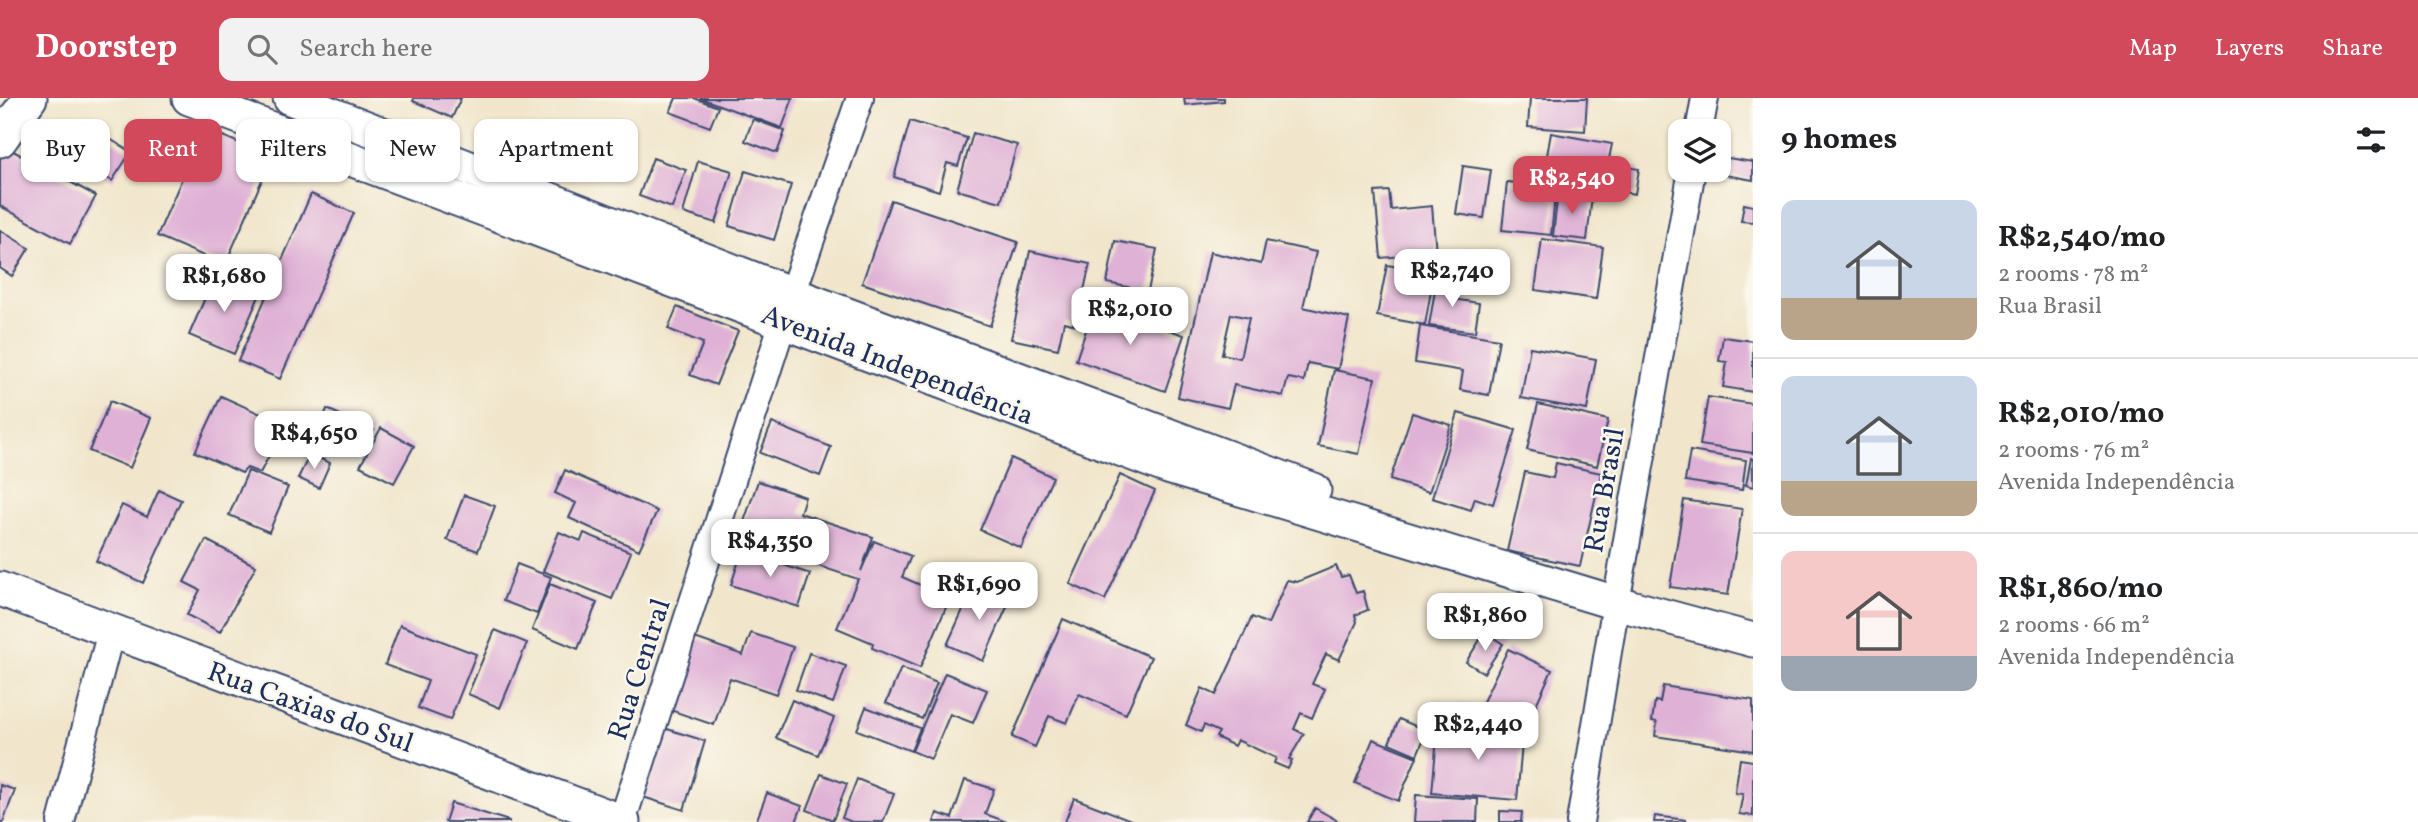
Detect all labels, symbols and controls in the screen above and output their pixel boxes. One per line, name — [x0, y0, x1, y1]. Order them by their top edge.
search box — [219, 18, 709, 81]
text: Doorstep — [35, 26, 177, 72]
icon: search — [243, 30, 281, 68]
text: Search here — [299, 31, 433, 67]
text: Map — [2129, 32, 2177, 66]
text: Layers — [2215, 32, 2284, 66]
text: Share — [2322, 32, 2383, 66]
chip: Buy — [21, 119, 110, 182]
chip: Rent — [124, 119, 222, 182]
chip: Filters — [236, 119, 351, 182]
chip: New — [365, 119, 460, 182]
chip: Apartment — [474, 119, 638, 182]
map controls — [1668, 119, 1731, 182]
button: layers — [1668, 119, 1731, 182]
text: 9 homes — [1781, 119, 1897, 161]
icon: filters — [2352, 121, 2390, 159]
pin: R$2,540 — [1507, 156, 1637, 216]
text: R$2,540 — [1529, 163, 1615, 195]
text: R$2,540/mo — [1998, 217, 2166, 259]
icon: home — [1837, 228, 1921, 312]
pin: R$2,740 — [1387, 250, 1517, 309]
pin: R$1,680 — [159, 254, 289, 314]
text: R$2,740 — [1410, 256, 1494, 288]
text: 2 rooms · 78 m² — [1998, 259, 2149, 291]
text: R$1,680 — [182, 261, 266, 293]
pin: R$2,010 — [1065, 288, 1195, 347]
text: Rua Brasil — [1998, 291, 2102, 323]
text: R$2,010 — [1087, 294, 1173, 326]
street label: Avenida Independência — [755, 296, 1039, 436]
text: R$2,010/mo — [1998, 393, 2165, 435]
icon: home — [1837, 404, 1921, 488]
pin: R$4,650 — [249, 412, 379, 471]
text: R$4,650 — [270, 418, 358, 450]
street label: Rua Brasil — [1575, 425, 1636, 556]
text: 2 rooms · 76 m² — [1998, 435, 2149, 467]
text: Avenida Independência — [1998, 467, 2235, 499]
pin: R$4,350 — [705, 519, 835, 579]
text: R$4,350 — [727, 526, 813, 558]
pin: R$1,690 — [914, 562, 1044, 622]
text: R$1,860/mo — [1998, 568, 2163, 610]
text: R$1,690 — [937, 569, 1021, 601]
icon: home — [1837, 579, 1921, 663]
street label: Rua Central — [599, 594, 682, 746]
pin: R$1,860 — [1420, 594, 1550, 653]
text: R$1,860 — [1443, 600, 1527, 632]
text: 2 rooms · 66 m² — [1998, 610, 2150, 642]
text: Avenida Independência — [1998, 642, 2235, 674]
street label: Rua Caxias do Sul — [202, 653, 419, 764]
pin: R$2,440 — [1413, 702, 1543, 762]
text: R$2,440 — [1433, 709, 1523, 741]

